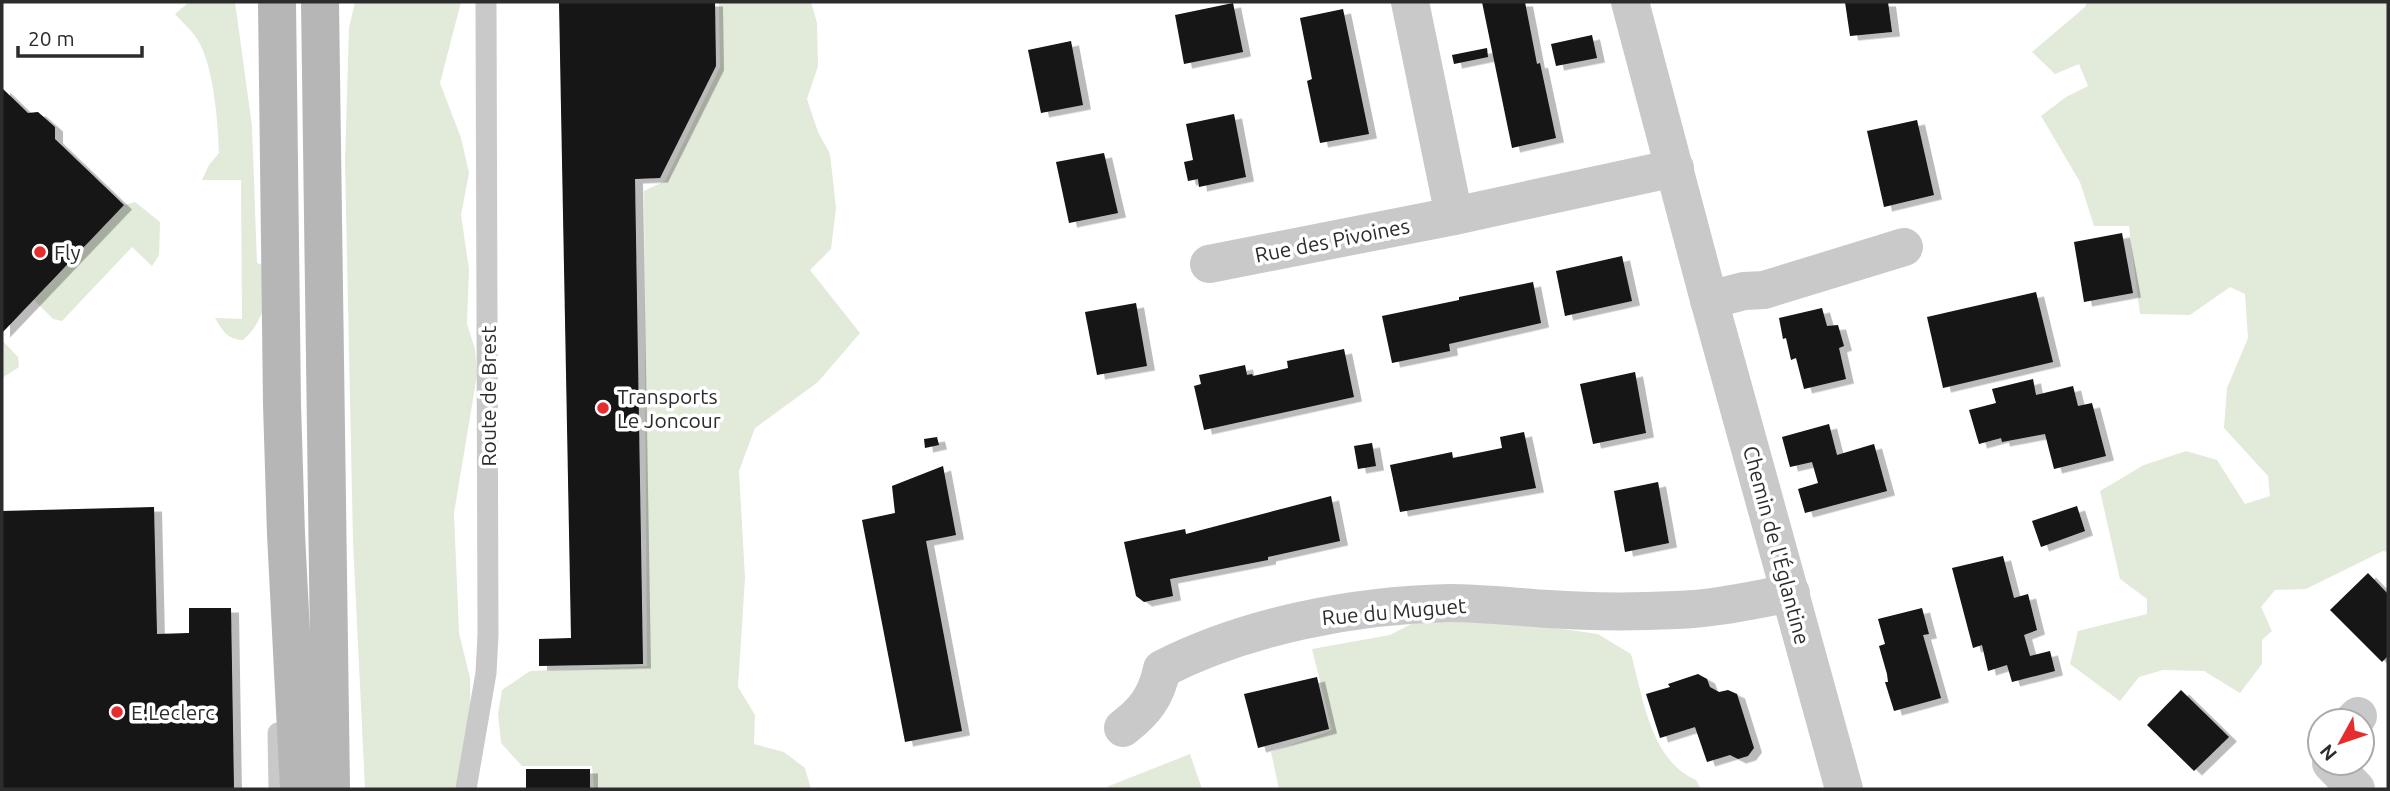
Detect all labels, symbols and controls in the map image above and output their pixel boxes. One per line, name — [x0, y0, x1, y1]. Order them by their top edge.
scale bar — [18, 14, 142, 58]
text: 20 m — [28, 26, 75, 50]
street label: Rue des Pivoines — [1253, 213, 1411, 267]
place label: Fly — [54, 240, 81, 264]
marker: Fly — [32, 244, 48, 260]
street label: Route de Brest — [476, 326, 500, 466]
place label: Transports Le Joncour — [617, 384, 721, 432]
marker: Transports Le Joncour — [595, 400, 611, 416]
street label: Chemin de l'Églantine — [1739, 443, 1815, 647]
street label: Rue du Muguet — [1321, 593, 1467, 629]
place label: E.Leclerc — [131, 700, 215, 724]
marker: E.Leclerc — [109, 704, 125, 720]
north arrow — [2306, 707, 2376, 777]
text: N — [2315, 740, 2341, 765]

